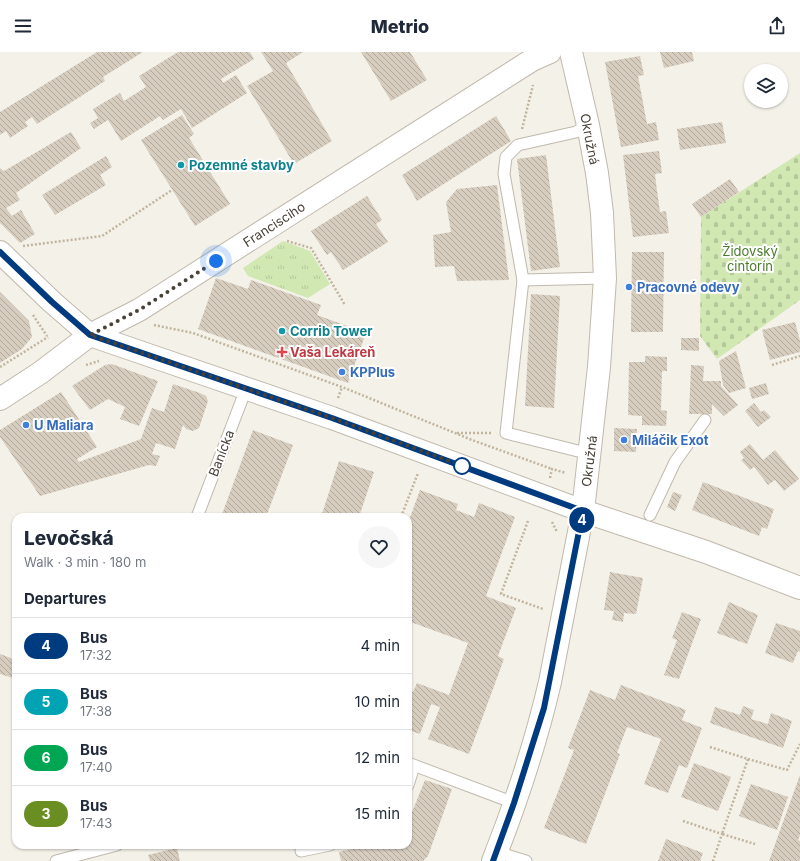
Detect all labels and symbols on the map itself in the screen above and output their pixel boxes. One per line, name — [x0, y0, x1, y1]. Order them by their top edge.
street label: Okružná — [577, 112, 603, 166]
place label: Pozemné stavby — [189, 157, 294, 173]
marker: Pozemné stavby — [176, 160, 186, 170]
street label: Francisciho — [240, 198, 308, 250]
park label: Židovský cintorín — [722, 243, 778, 274]
your location — [206, 251, 226, 271]
place label: Pracovné odevy — [637, 279, 740, 295]
marker: Pracovné odevy — [624, 282, 634, 292]
place label: Corrib Tower — [290, 323, 373, 339]
marker: Corrib Tower — [277, 326, 287, 336]
place label: Vaša Lekáreň — [290, 344, 375, 360]
marker: Vaša Lekáreň — [277, 347, 287, 357]
place label: KPPlus — [350, 364, 395, 380]
marker: KPPlus — [337, 367, 347, 377]
place label: U Maliara — [34, 417, 94, 433]
marker: U Maliara — [21, 420, 31, 430]
street label: Banícka — [205, 427, 237, 479]
place label: Miláčik Exot — [632, 432, 709, 448]
street label: Okružná — [578, 434, 600, 488]
marker: Miláčik Exot — [619, 435, 629, 445]
unlabelled marker — [453, 457, 471, 475]
line badge: 4 — [569, 507, 595, 533]

